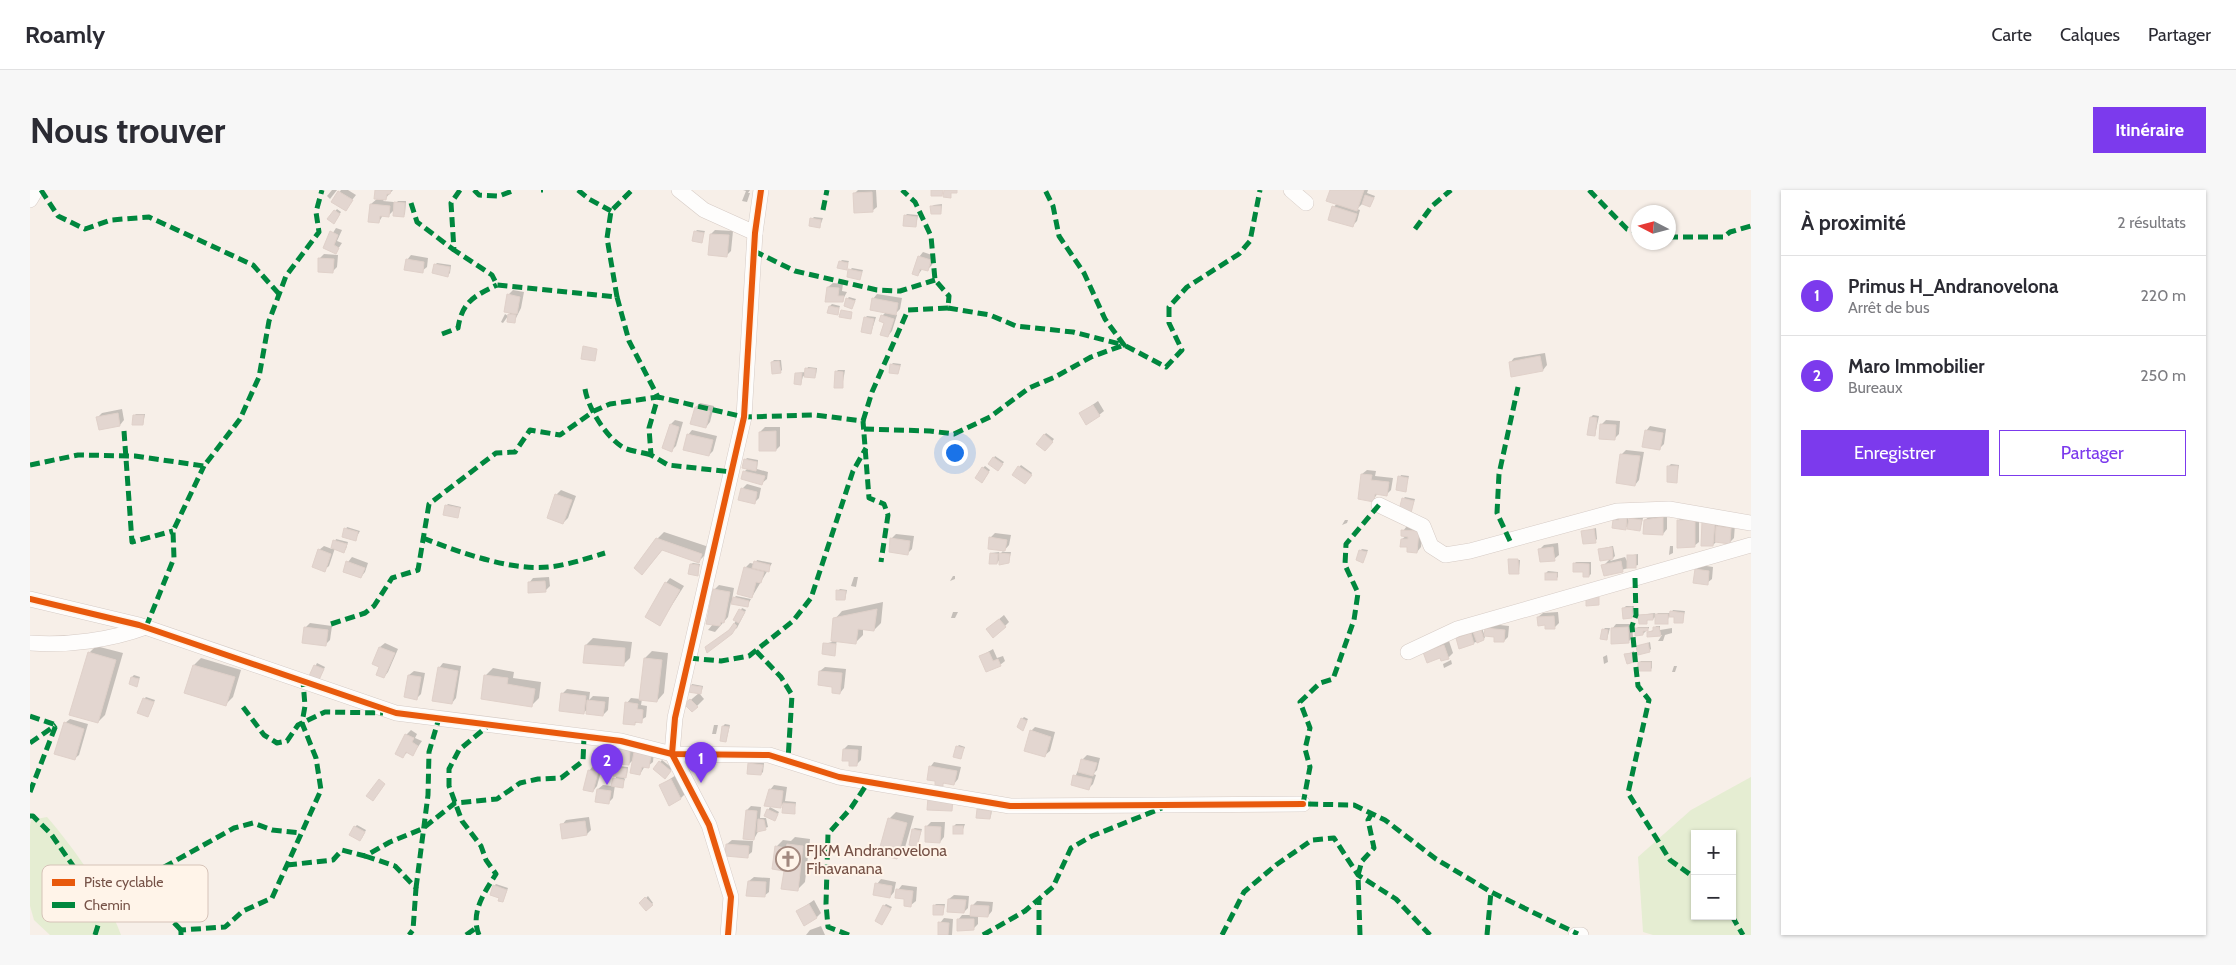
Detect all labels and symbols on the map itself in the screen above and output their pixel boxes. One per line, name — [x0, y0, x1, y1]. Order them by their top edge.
north arrow — [1631, 205, 1676, 250]
your location — [942, 440, 968, 466]
pin: 1 — [685, 742, 717, 783]
pin: 2 — [591, 744, 623, 785]
place label: FJKM Andranovelona Fihavanana — [806, 841, 947, 878]
church icon: FJKM Andranovelona Fihavanana — [775, 846, 801, 872]
legend — [42, 865, 208, 922]
text: Piste cyclable — [84, 873, 164, 891]
text: Chemin — [84, 896, 131, 914]

